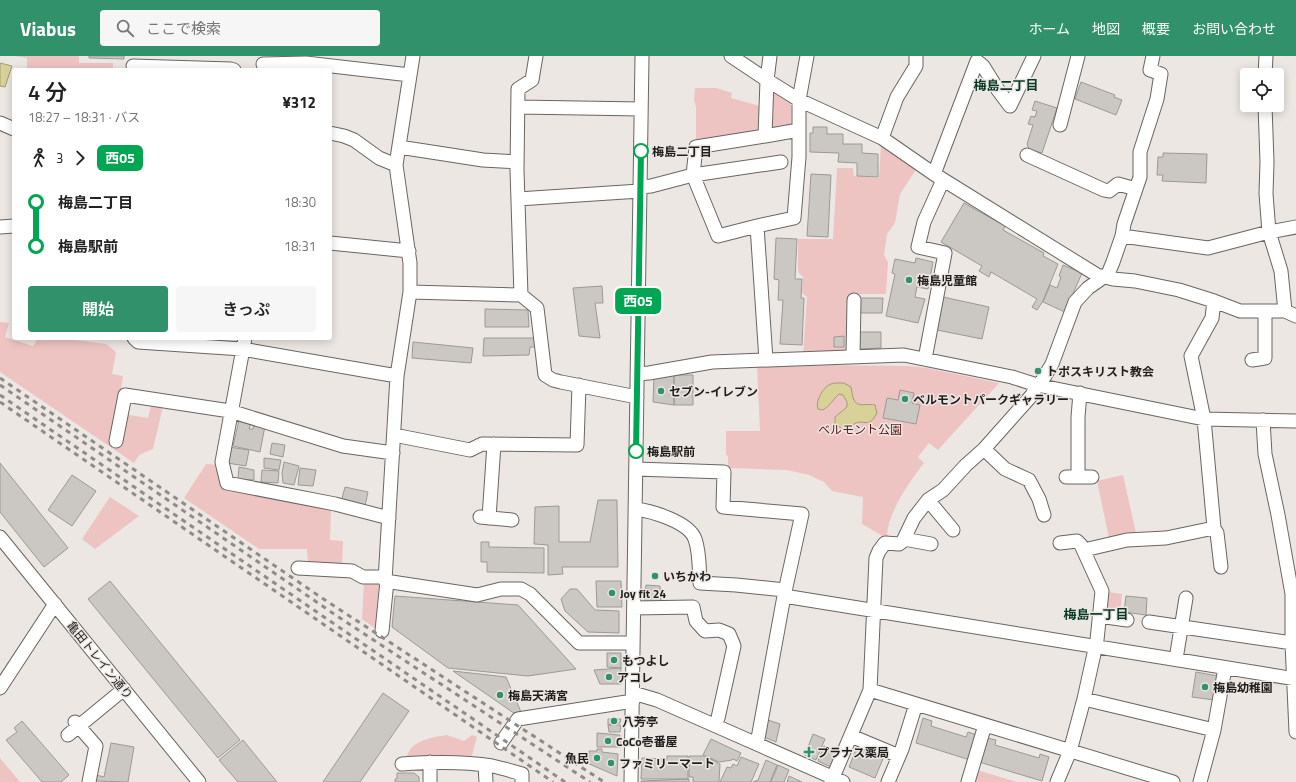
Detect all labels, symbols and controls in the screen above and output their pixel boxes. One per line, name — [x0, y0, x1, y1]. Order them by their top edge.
search box — [100, 10, 380, 46]
text: Viabus — [20, 14, 76, 43]
icon: search — [114, 17, 136, 39]
text: ここで検索 — [146, 17, 221, 40]
text: ホーム — [1028, 18, 1070, 39]
text: 地図 — [1092, 18, 1120, 39]
text: 概要 — [1142, 18, 1170, 39]
text: お問い合わせ — [1192, 18, 1276, 39]
map controls — [1240, 68, 1284, 112]
button: locate — [1240, 68, 1284, 112]
text: 4 分 — [28, 75, 67, 109]
district label: 梅島二丁目 — [973, 75, 1039, 95]
text: ¥312 — [282, 91, 316, 114]
text: 18:27 – 18:31 · バス — [28, 107, 140, 127]
place label: 梅島二丁目 — [652, 142, 712, 161]
marker: 梅島二丁目 — [633, 143, 649, 159]
icon: walk — [28, 147, 50, 169]
icon: forward — [69, 147, 91, 169]
text: 西05 — [105, 147, 135, 168]
text: 3 — [56, 148, 63, 168]
text: 梅島二丁目 — [58, 191, 133, 214]
text: 18:30 — [284, 192, 316, 212]
text: 梅島駅前 — [58, 235, 118, 258]
text: 18:31 — [284, 236, 316, 256]
place label: 梅島児童館 — [917, 271, 977, 290]
marker: 梅島児童館 — [904, 275, 914, 285]
button: 開始 — [28, 286, 168, 332]
button: きっぷ — [176, 286, 316, 332]
line badge: 西05 — [615, 288, 661, 314]
text: 西05 — [623, 290, 653, 311]
place label: トポスキリスト教会 — [1046, 362, 1154, 381]
marker: トポスキリスト教会 — [1033, 366, 1043, 376]
place label: セブン-イレブン — [669, 382, 758, 401]
marker: セブン-イレブン — [656, 386, 666, 396]
place label: ベルモントパークギャラリー — [913, 390, 1069, 409]
marker: ベルモントパークギャラリー — [900, 394, 910, 404]
park label: ベルモント公園 — [818, 420, 902, 439]
place label: 梅島駅前 — [647, 442, 695, 461]
marker: 梅島駅前 — [628, 443, 644, 459]
place label: いちかわ — [663, 567, 711, 586]
marker: いちかわ — [650, 571, 660, 581]
place label: Joy fit 24 — [620, 584, 667, 603]
marker: Joy fit 24 — [607, 588, 617, 598]
district label: 梅島一丁目 — [1063, 604, 1129, 624]
street label: 亀田トレイン通り — [62, 617, 138, 703]
place label: もつよし — [622, 651, 670, 670]
marker: もつよし — [609, 655, 619, 665]
place label: アコレ — [617, 668, 653, 687]
marker: アコレ — [604, 672, 614, 682]
place label: 梅島幼稚園 — [1213, 678, 1273, 697]
marker: 梅島幼稚園 — [1200, 682, 1210, 692]
place label: 梅島天満宮 — [508, 686, 568, 705]
marker: 梅島天満宮 — [495, 690, 505, 700]
place label: 八芳亭 — [622, 712, 658, 731]
marker: 八芳亭 — [609, 716, 619, 726]
place label: CoCo壱番屋 — [616, 732, 678, 751]
marker: CoCo壱番屋 — [603, 736, 613, 746]
place label: プラナス薬局 — [817, 743, 889, 762]
marker: プラナス薬局 — [804, 747, 814, 757]
place label: 魚民 — [565, 749, 589, 768]
marker: 魚民 — [592, 753, 602, 763]
place label: ファミリーマート — [619, 754, 715, 773]
marker: ファミリーマート — [606, 758, 616, 768]

